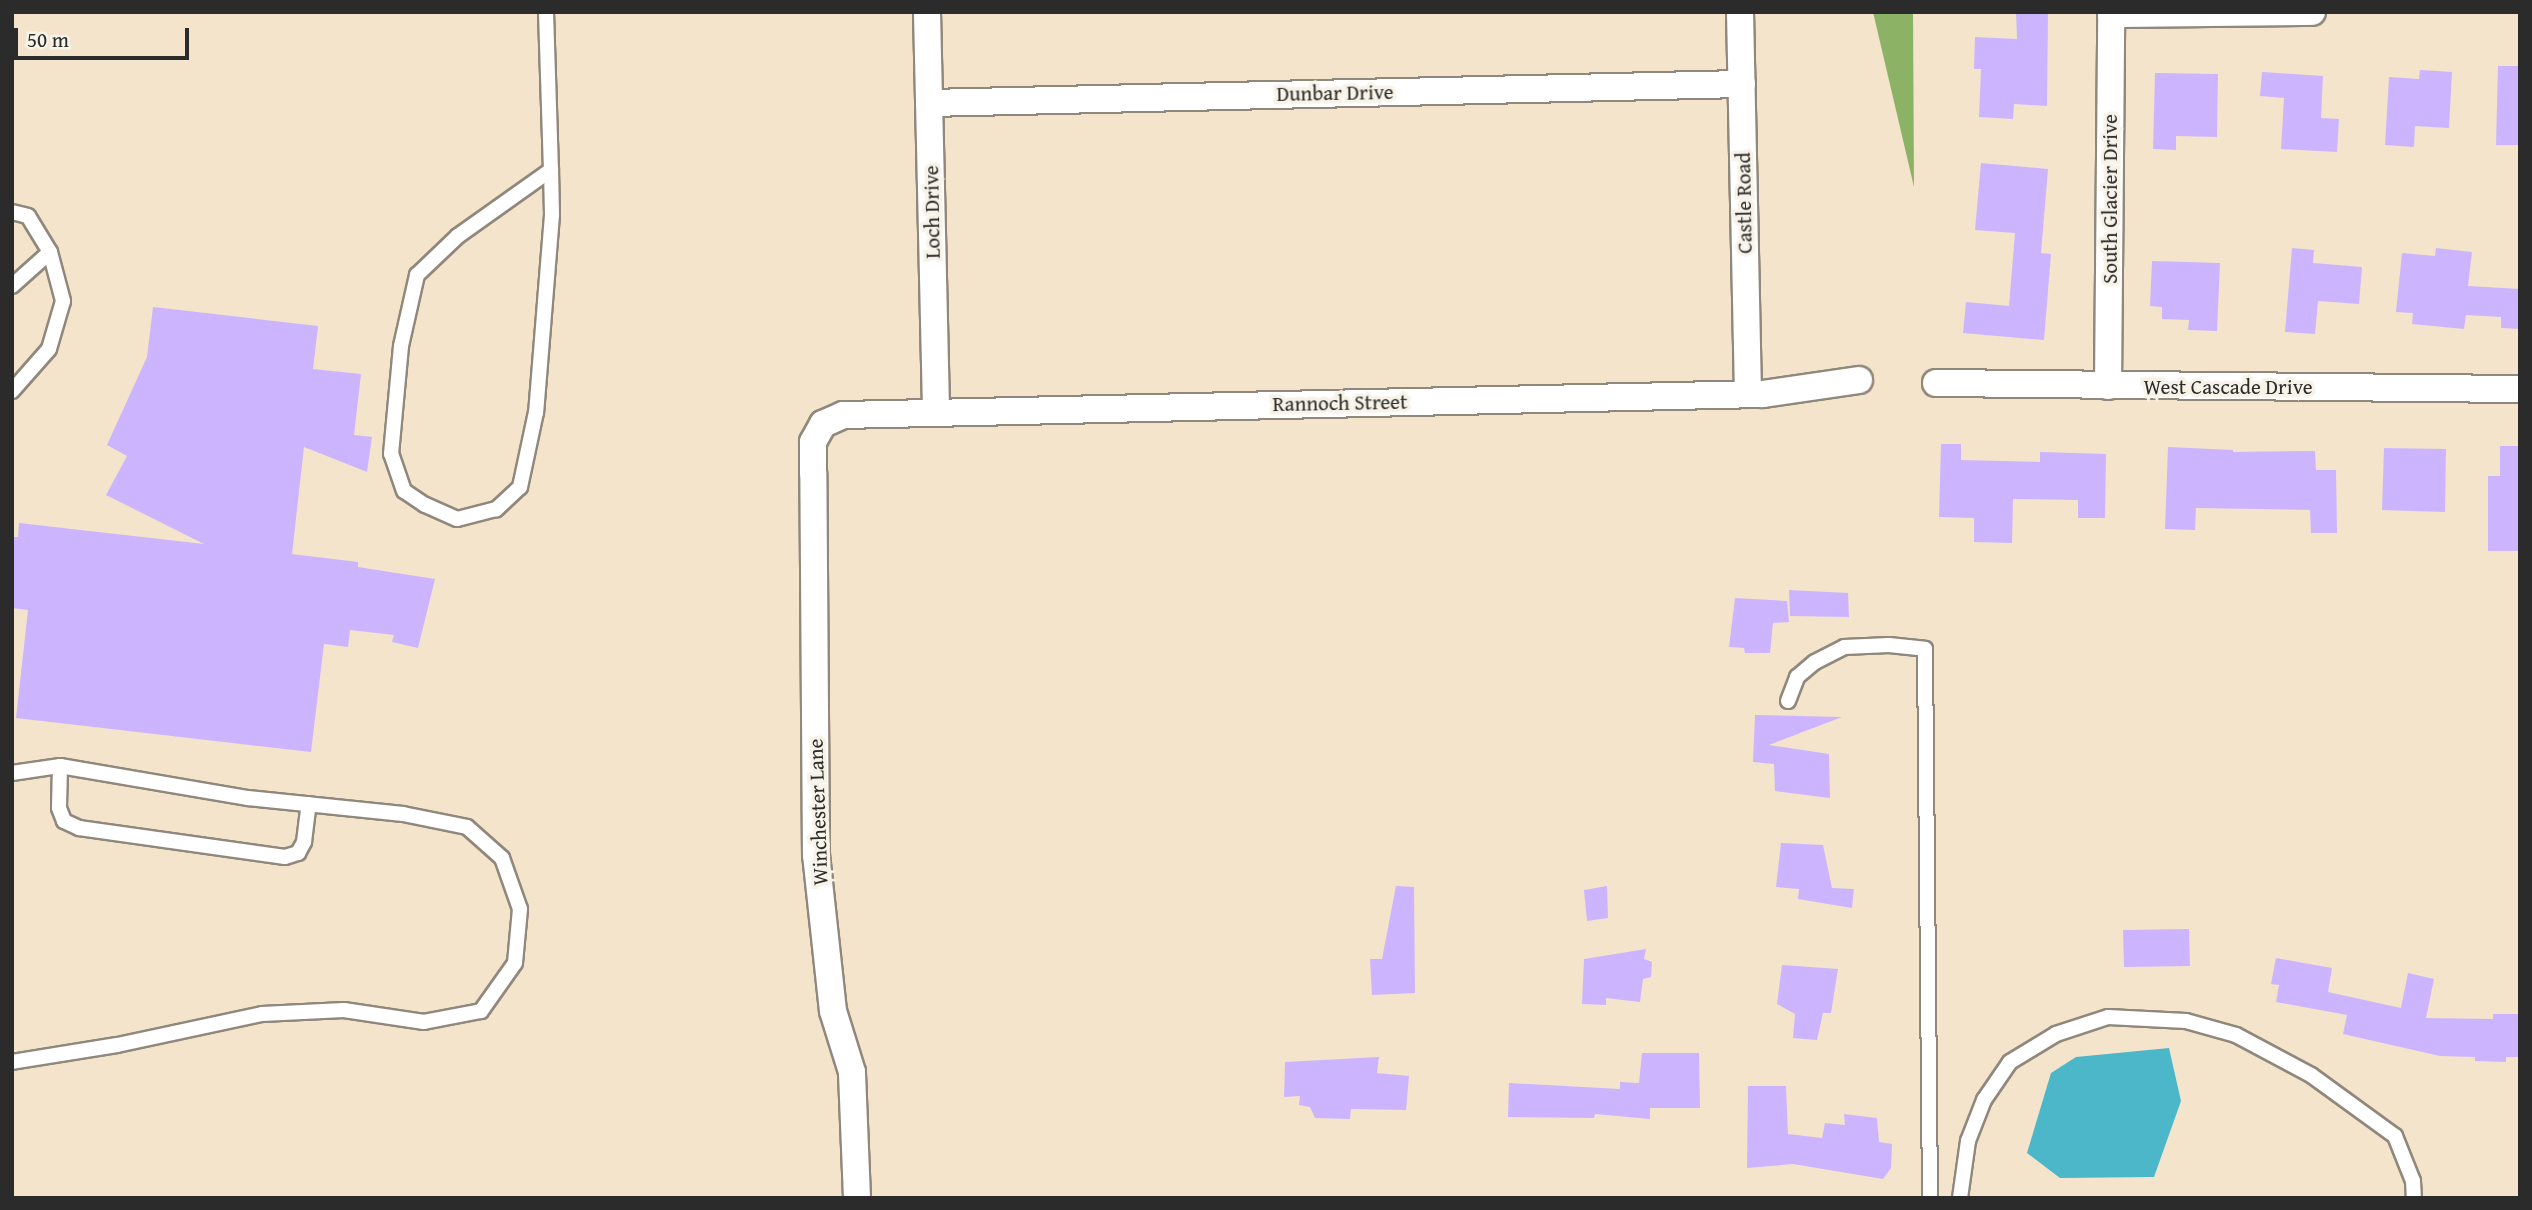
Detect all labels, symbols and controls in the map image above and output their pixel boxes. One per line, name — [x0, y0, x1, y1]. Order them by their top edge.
scale bar — [18, 14, 192, 58]
text: 50 m — [27, 24, 69, 55]
street label: Dunbar Drive — [1276, 79, 1394, 107]
street label: South Glacier Drive — [2097, 114, 2123, 284]
street label: Castle Road — [1731, 152, 1757, 254]
street label: Loch Drive — [919, 165, 945, 259]
street label: West Cascade Drive — [2144, 374, 2312, 400]
street label: Rannoch Street — [1272, 389, 1408, 417]
street label: Winchester Lane — [803, 738, 833, 886]

